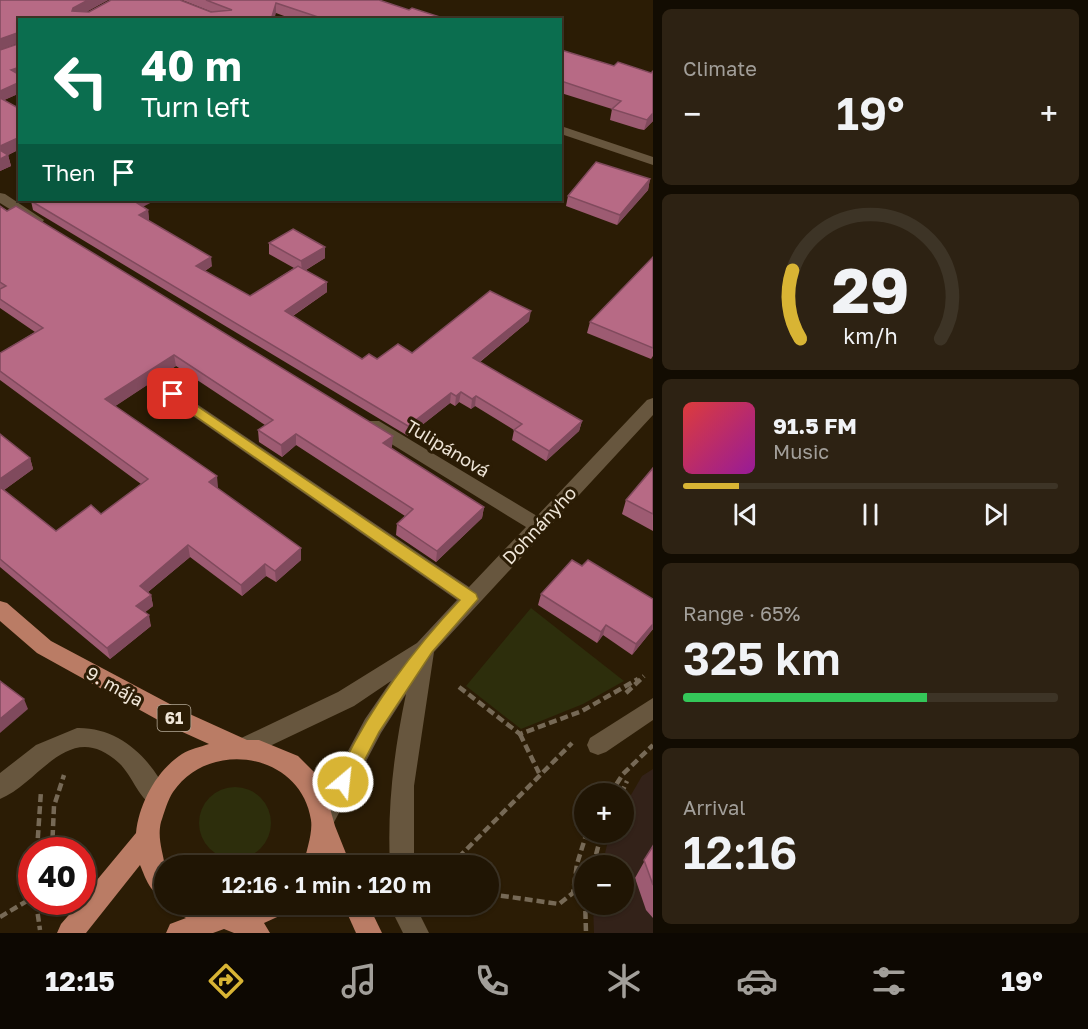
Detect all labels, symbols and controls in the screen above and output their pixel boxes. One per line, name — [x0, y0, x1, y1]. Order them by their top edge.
text: 40 m — [141, 40, 242, 90]
icon: left — [42, 42, 120, 120]
text: Climate — [683, 56, 757, 80]
text: 19° — [836, 86, 905, 140]
text: Turn left — [141, 91, 250, 123]
text: − — [683, 94, 701, 133]
text: + — [1040, 94, 1058, 133]
icon: arrive — [107, 156, 140, 189]
text: Then — [42, 159, 95, 186]
text: 29 — [832, 252, 909, 327]
text: km/h — [843, 323, 898, 349]
pin — [147, 368, 198, 419]
icon: arrive — [156, 377, 189, 410]
text: 91.5 FM — [773, 412, 857, 439]
street label: Tulipánová — [402, 414, 494, 482]
text: Music — [773, 439, 829, 463]
street label: Dohnányho — [497, 482, 581, 568]
icon: previous — [729, 498, 762, 531]
icon: pause — [854, 498, 887, 531]
icon: next — [979, 498, 1012, 531]
text: Range · 65% — [683, 601, 800, 625]
text: 325 km — [683, 631, 841, 685]
street label: 9. mája — [83, 661, 147, 711]
road number: 61 — [158, 705, 190, 731]
position arrow — [311, 750, 375, 814]
map controls — [574, 783, 634, 915]
button: + — [574, 783, 634, 843]
text: Arrival — [683, 795, 746, 819]
text: 12:16 — [683, 825, 797, 879]
speed limit sign: 40 — [18, 837, 96, 915]
button: − — [574, 855, 634, 915]
text: 12:16 · 1 min · 120 m — [222, 871, 431, 898]
icon: directions — [205, 960, 247, 1002]
icon: music — [338, 960, 380, 1002]
icon: phone — [471, 960, 513, 1002]
icon: climate — [603, 960, 645, 1002]
icon: car — [736, 960, 778, 1002]
icon: filters — [868, 960, 910, 1002]
text: 12:15 — [45, 965, 115, 997]
text: 19° — [1001, 965, 1043, 997]

